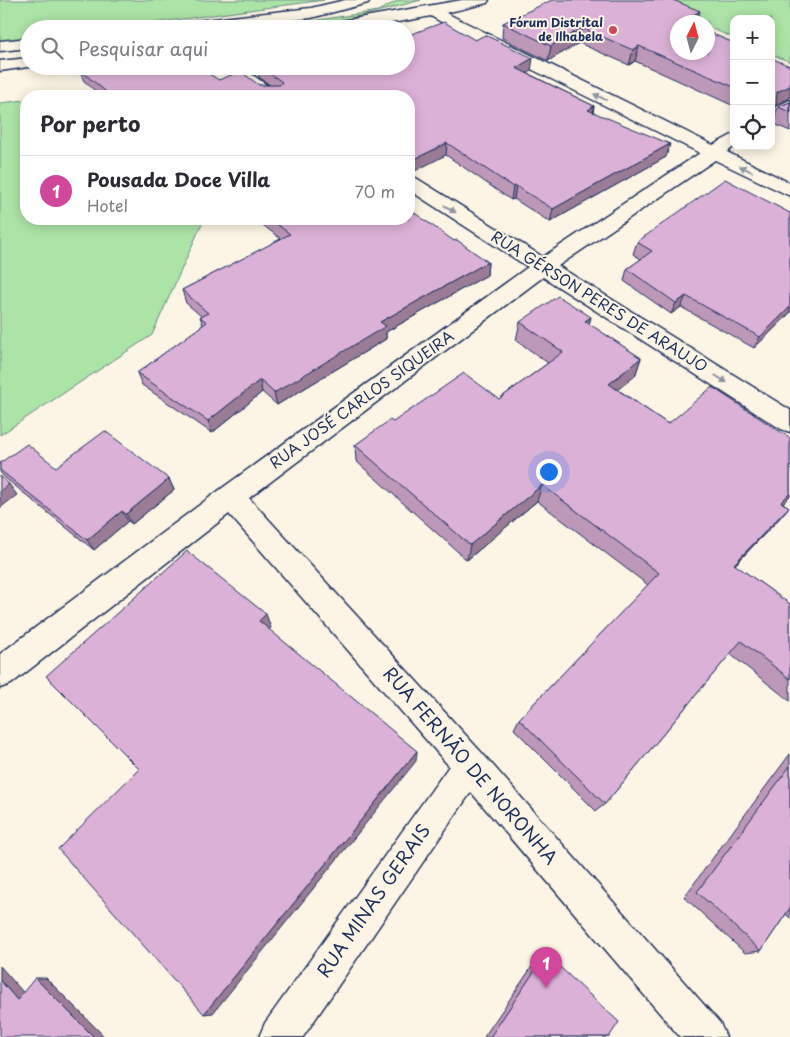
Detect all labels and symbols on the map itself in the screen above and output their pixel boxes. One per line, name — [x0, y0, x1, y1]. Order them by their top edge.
place label: Fórum Distrital de Ilhabela — [509, 13, 603, 45]
north arrow — [670, 15, 715, 60]
marker: Fórum Distrital de Ilhabela — [607, 24, 619, 36]
one-way arrow — [593, 93, 607, 101]
one-way arrow — [739, 165, 753, 173]
one-way arrow — [443, 204, 457, 213]
street label: RUA GÉRSON PERES DE ARAUJO — [487, 224, 713, 377]
street label: RUA JOSÉ CARLOS SIQUEIRA — [264, 324, 458, 474]
one-way arrow — [714, 374, 727, 383]
your location — [536, 459, 562, 485]
street label: RUA FERNÃO DE NORONHA — [378, 660, 565, 870]
street label: RUA MINAS GERAIS — [310, 818, 436, 982]
pin: 1 — [530, 947, 562, 988]

